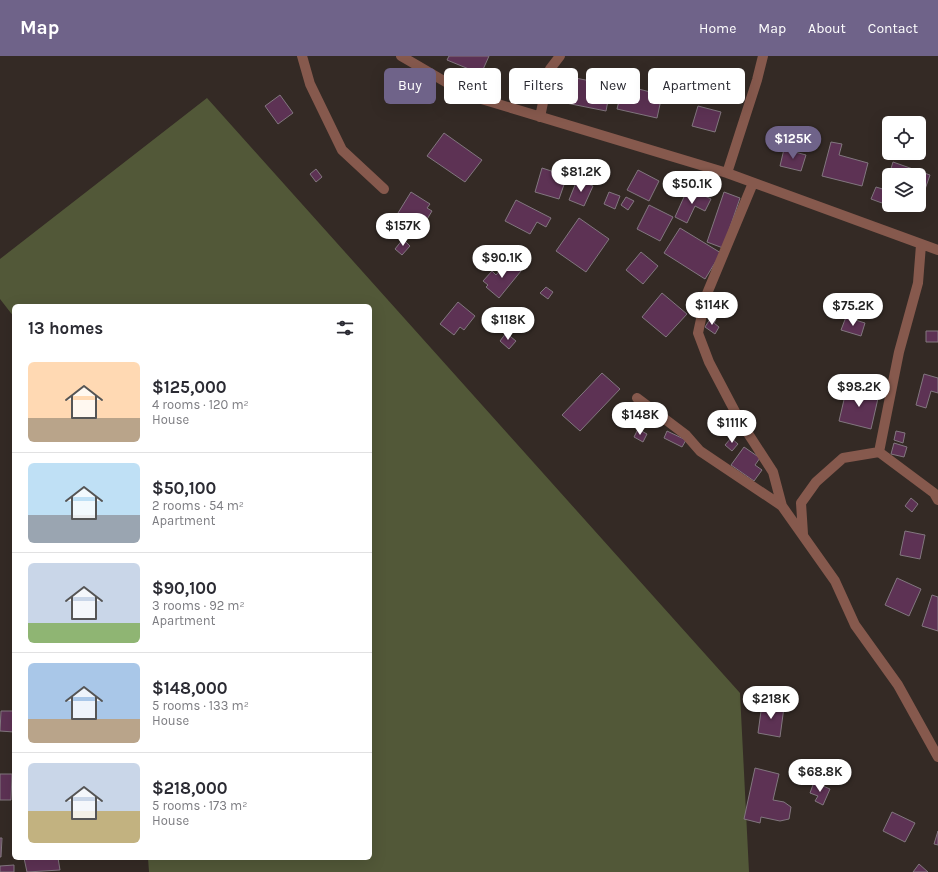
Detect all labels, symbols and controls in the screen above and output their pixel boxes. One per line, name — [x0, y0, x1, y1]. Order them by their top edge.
text: Map — [20, 17, 59, 39]
text: Home — [699, 20, 736, 37]
text: Map — [758, 20, 786, 37]
text: About — [808, 20, 846, 37]
text: Contact — [868, 20, 918, 37]
chip: Buy — [384, 68, 436, 104]
chip: Rent — [444, 68, 501, 104]
chip: Filters — [509, 68, 578, 104]
chip: New — [586, 68, 640, 104]
chip: Apartment — [648, 68, 745, 104]
map controls — [882, 116, 926, 212]
button: locate — [882, 116, 926, 160]
pin: $125K — [765, 126, 821, 160]
text: $125K — [774, 131, 812, 146]
pin: $81.2K — [548, 159, 614, 193]
text: $81.2K — [560, 164, 602, 179]
button: layers — [882, 168, 926, 212]
pin: $50.1K — [659, 171, 725, 205]
text: $50.1K — [672, 176, 712, 191]
pin: $157K — [375, 213, 431, 247]
text: $157K — [385, 218, 421, 233]
pin: $90.1K — [469, 245, 535, 279]
text: $90.1K — [481, 250, 523, 265]
pin: $114K — [684, 292, 740, 326]
pin: $75.2K — [820, 293, 886, 327]
text: $114K — [695, 297, 729, 312]
text: $75.2K — [832, 298, 874, 313]
pin: $118K — [480, 307, 536, 341]
text: $118K — [490, 312, 526, 327]
icon: filters — [334, 317, 356, 339]
text: 13 homes — [28, 318, 103, 338]
pin: $98.2K — [826, 374, 892, 408]
text: $125,000 — [152, 377, 227, 397]
icon: home — [60, 378, 108, 426]
text: $98.2K — [837, 379, 881, 394]
text: 4 rooms · 120 m² — [152, 397, 249, 412]
pin: $148K — [612, 402, 668, 436]
text: $148K — [621, 407, 659, 422]
pin: $111K — [704, 410, 760, 444]
text: House — [152, 412, 189, 427]
text: $111K — [716, 415, 748, 430]
text: $50,100 — [152, 478, 216, 498]
icon: home — [60, 479, 108, 527]
text: 2 rooms · 54 m² — [152, 498, 244, 513]
text: Apartment — [152, 513, 215, 528]
text: $90,100 — [152, 578, 217, 598]
icon: home — [60, 579, 108, 627]
text: 3 rooms · 92 m² — [152, 598, 245, 613]
text: Apartment — [152, 613, 215, 628]
text: $148,000 — [152, 678, 227, 698]
icon: home — [60, 679, 108, 727]
pin: $218K — [743, 686, 799, 720]
text: $218K — [752, 691, 790, 706]
text: 5 rooms · 133 m² — [152, 698, 249, 713]
text: House — [152, 713, 189, 728]
pin: $68.8K — [787, 759, 853, 793]
text: $68.8K — [798, 764, 842, 779]
text: $218,000 — [152, 778, 228, 798]
icon: home — [60, 779, 108, 827]
text: 5 rooms · 173 m² — [152, 798, 247, 813]
text: House — [152, 813, 189, 828]

